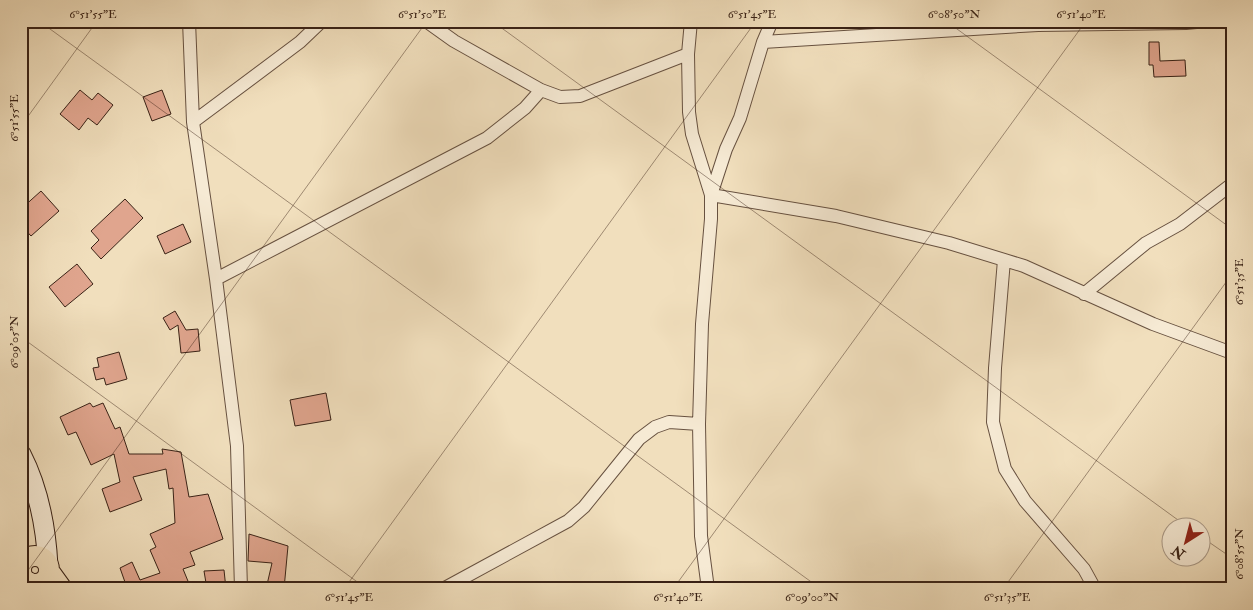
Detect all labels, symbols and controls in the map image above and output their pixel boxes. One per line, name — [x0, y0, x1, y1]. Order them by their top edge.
text: 6°51'55"E — [69, 7, 117, 22]
text: 6°51'50"E — [398, 7, 446, 22]
text: 6°51'45"E — [728, 7, 777, 22]
text: 6°08'50"N — [928, 7, 980, 22]
text: 6°51'40"E — [1056, 7, 1106, 22]
text: 6°51'55"E — [7, 94, 22, 142]
text: 6°51'35"E — [1232, 258, 1247, 305]
text: 6°09'05"N — [7, 315, 22, 369]
north arrow — [1160, 518, 1210, 568]
text: 6°08'55"N — [1232, 528, 1247, 580]
text: N — [1168, 541, 1190, 563]
text: 6°51'45"E — [325, 590, 374, 605]
text: 6°51'40"E — [653, 590, 703, 605]
text: 6°09'00"N — [785, 590, 839, 605]
text: 6°51'35"E — [984, 590, 1031, 605]

